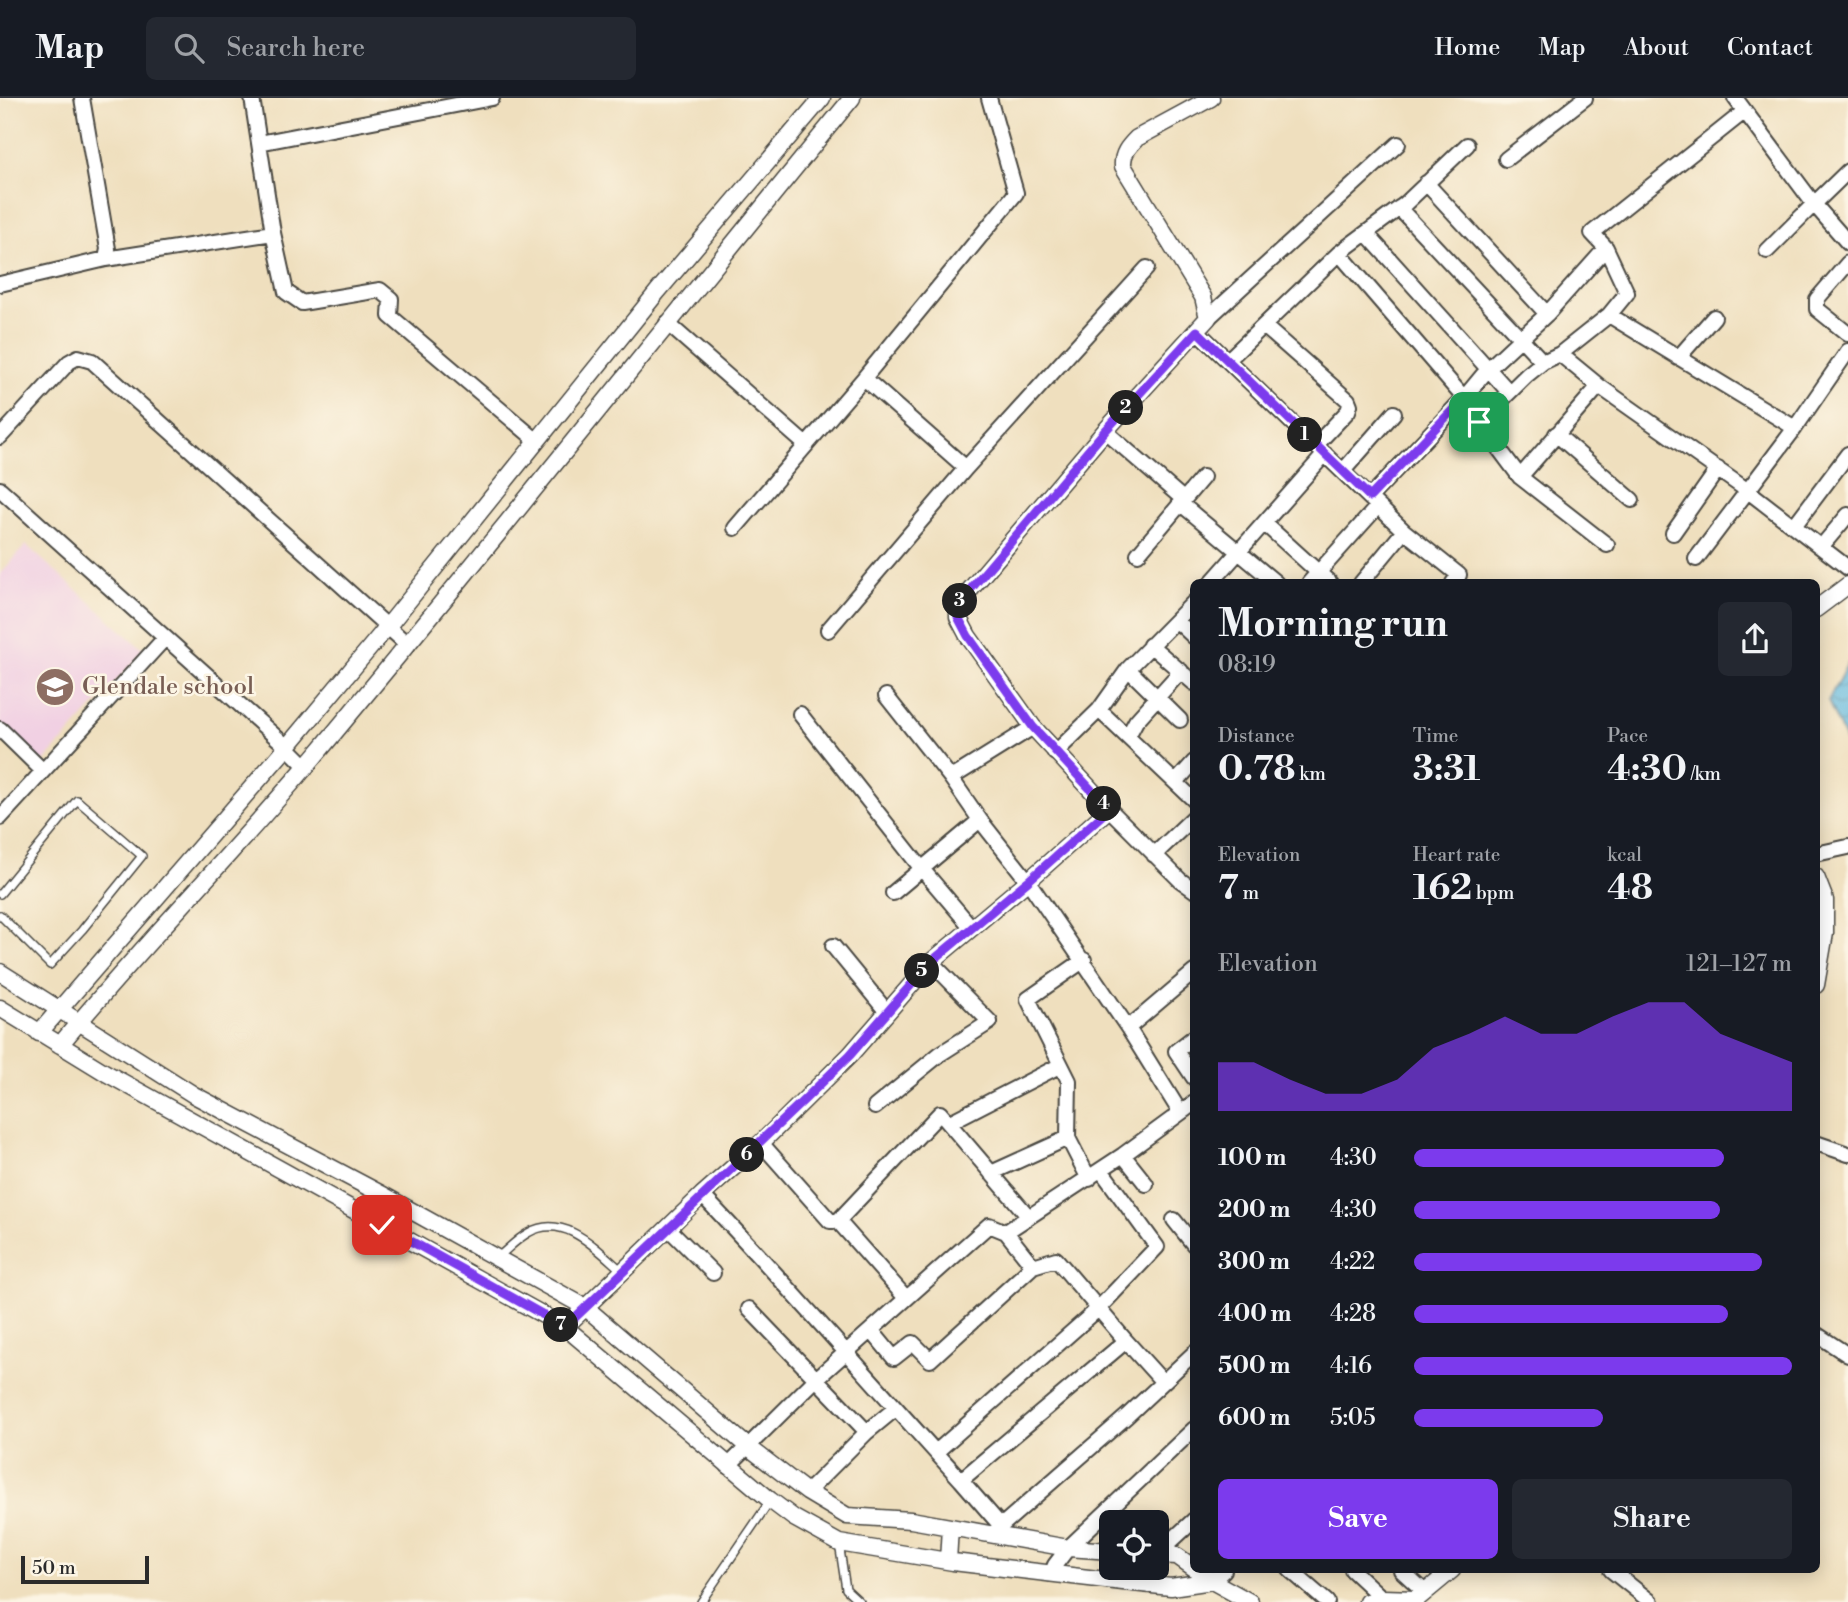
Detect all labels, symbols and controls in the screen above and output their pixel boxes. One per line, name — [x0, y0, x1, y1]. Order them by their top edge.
search box — [146, 17, 636, 80]
text: Map — [35, 28, 104, 69]
icon: search — [170, 29, 208, 67]
text: Search here — [226, 32, 365, 64]
text: Home — [1435, 33, 1500, 63]
text: Map — [1538, 33, 1586, 63]
text: About — [1624, 33, 1689, 63]
text: Contact — [1727, 33, 1813, 63]
pin: 2 — [1108, 390, 1144, 426]
pin — [1449, 392, 1509, 452]
text: 2 — [1120, 395, 1131, 419]
icon: arrive — [1460, 403, 1498, 441]
pin: 1 — [1288, 418, 1322, 452]
text: 1 — [1300, 422, 1309, 446]
pin: 3 — [942, 584, 978, 618]
text: 3 — [954, 588, 965, 612]
text: Morning run — [1218, 601, 1448, 648]
button: share — [1718, 602, 1792, 676]
text: 08:19 — [1218, 651, 1276, 679]
school or university icon: Glendale school — [34, 666, 76, 708]
place label: Glendale school — [82, 672, 254, 702]
text: Distance — [1218, 724, 1295, 748]
text: Time — [1413, 724, 1458, 748]
text: Pace — [1607, 724, 1648, 748]
text: 0.78 — [1218, 748, 1295, 791]
text: 3:31 — [1413, 748, 1480, 791]
text: 4:30 — [1607, 748, 1687, 791]
text: km — [1295, 762, 1326, 786]
text: /km — [1687, 762, 1721, 786]
pin: 4 — [1086, 786, 1122, 822]
text: 4 — [1097, 791, 1110, 815]
text: Elevation — [1218, 843, 1300, 867]
text: Heart rate — [1413, 843, 1500, 867]
text: kcal — [1607, 843, 1642, 867]
text: 7 — [1218, 867, 1239, 910]
text: 162 — [1413, 867, 1472, 910]
text: 48 — [1607, 867, 1653, 910]
text: m — [1239, 881, 1259, 905]
text: bpm — [1472, 881, 1515, 905]
text: Elevation — [1218, 950, 1318, 978]
text: 121–127 m — [1686, 950, 1792, 978]
pin: 5 — [904, 954, 940, 988]
text: 5 — [916, 958, 927, 982]
pin: 6 — [730, 1138, 764, 1172]
text: 6 — [741, 1142, 752, 1166]
text: 100 m — [1218, 1144, 1286, 1172]
text: 4:30 — [1330, 1144, 1377, 1172]
pin — [352, 1195, 412, 1255]
text: 200 m — [1218, 1196, 1290, 1224]
text: 4:30 — [1330, 1196, 1377, 1224]
icon: check — [363, 1206, 401, 1244]
text: 300 m — [1218, 1248, 1290, 1276]
text: 4:22 — [1330, 1248, 1375, 1276]
text: 400 m — [1218, 1300, 1291, 1328]
text: 4:28 — [1330, 1300, 1376, 1328]
pin: 7 — [544, 1308, 578, 1342]
text: 7 — [555, 1312, 566, 1336]
text: 500 m — [1218, 1352, 1290, 1380]
text: 4:16 — [1330, 1352, 1372, 1380]
text: 600 m — [1218, 1404, 1291, 1432]
text: 5:05 — [1330, 1404, 1376, 1432]
button: Save — [1218, 1479, 1498, 1559]
button: Share — [1512, 1479, 1792, 1559]
map controls — [1099, 1510, 1169, 1580]
button: locate — [1099, 1510, 1169, 1580]
scale bar — [21, 1553, 149, 1585]
text: 50 m — [32, 1556, 76, 1580]

